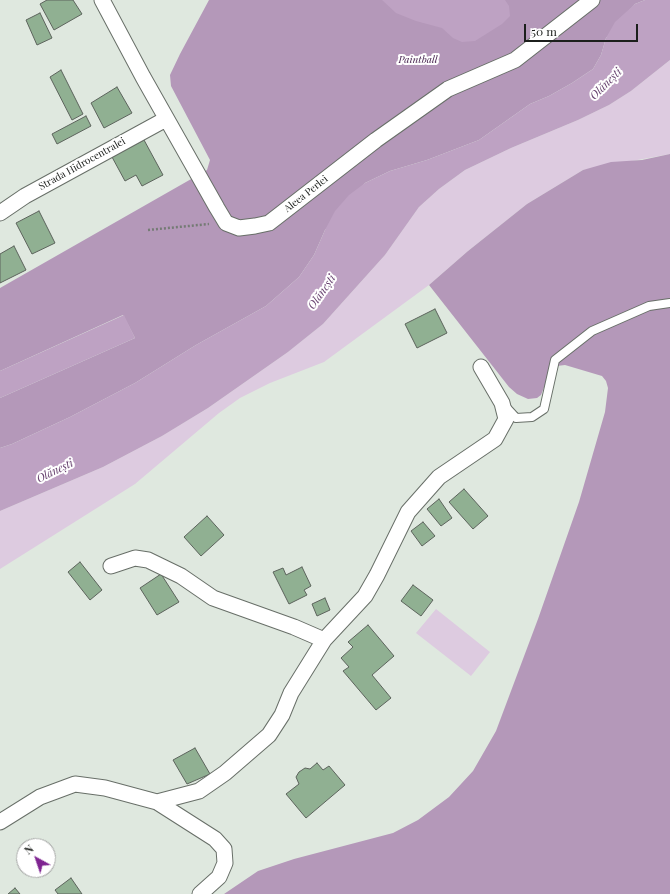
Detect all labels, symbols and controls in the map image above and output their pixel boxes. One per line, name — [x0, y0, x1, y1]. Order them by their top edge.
scale bar — [526, 16, 640, 42]
text: 50 m — [531, 23, 557, 39]
park label: Paintball — [398, 54, 438, 66]
water label: Olănești — [587, 65, 625, 103]
street label: Strada Hidrocentralei — [37, 135, 127, 193]
street label: Aleea Perlei — [282, 173, 330, 215]
water label: Olănești — [305, 272, 339, 312]
water label: Olănești — [35, 456, 75, 486]
north arrow — [16, 838, 56, 878]
text: N — [21, 841, 36, 857]

